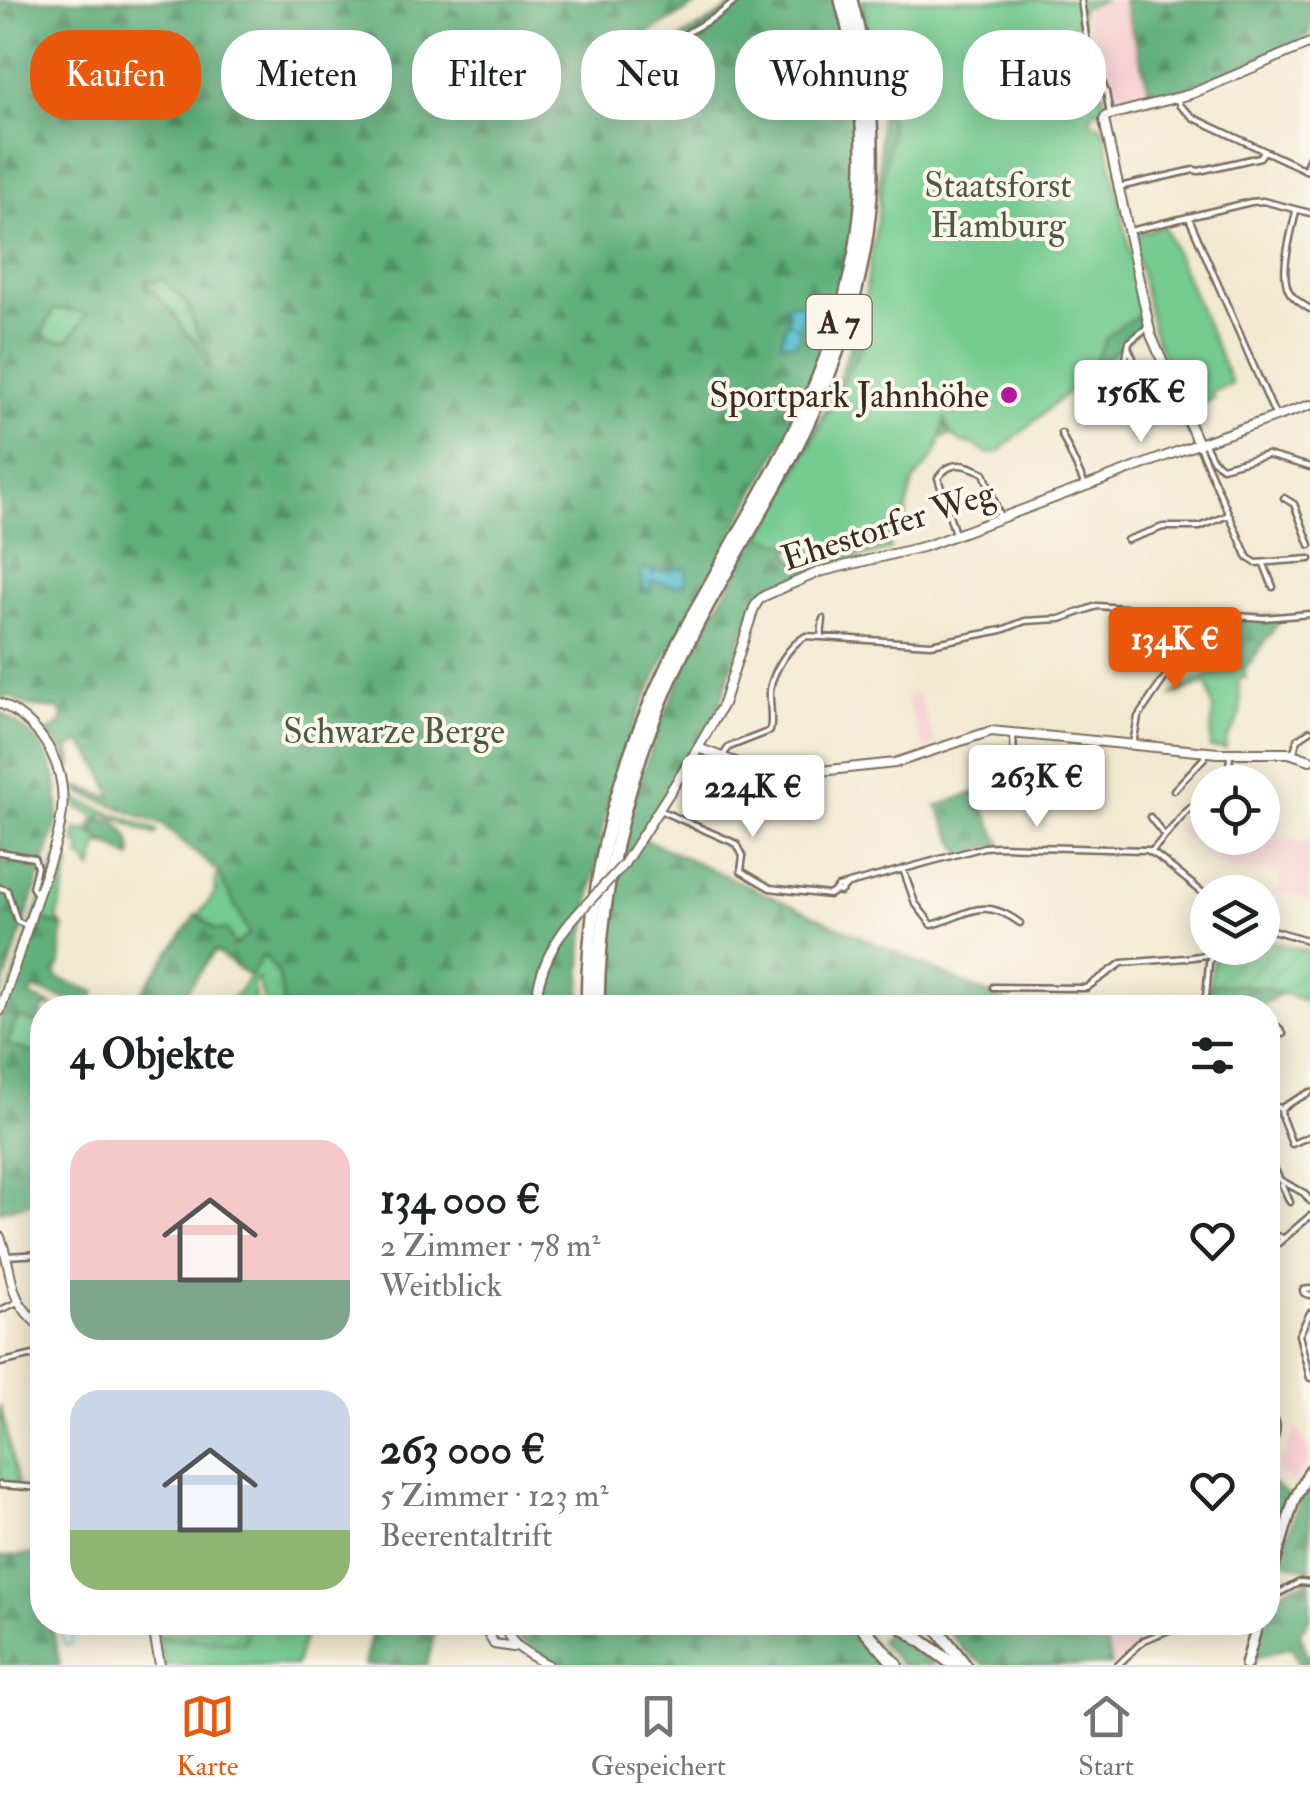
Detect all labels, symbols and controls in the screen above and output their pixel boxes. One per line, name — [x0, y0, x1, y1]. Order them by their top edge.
chip: Kaufen — [30, 30, 201, 120]
chip: Mieten — [221, 30, 392, 120]
chip: Filter — [412, 30, 561, 120]
chip: Neu — [581, 30, 715, 120]
chip: Wohnung — [735, 30, 943, 120]
chip: Haus — [963, 30, 1106, 120]
park label: Staatsforst Hamburg — [924, 164, 1072, 248]
road number: A 7 — [806, 295, 872, 349]
pin: 156K € — [1060, 360, 1222, 445]
text: 156K € — [1096, 372, 1186, 412]
place label: Sportpark Jahnhöhe — [709, 374, 989, 418]
marker: Sportpark Jahnhöhe — [998, 384, 1020, 406]
street label: Ehestorfer Weg — [776, 471, 1001, 581]
pin: 134K € — [1094, 607, 1256, 692]
text: 134K € — [1131, 619, 1219, 659]
park label: Schwarze Berge — [283, 710, 505, 754]
pin: 263K € — [956, 745, 1118, 830]
pin: 224K € — [672, 755, 834, 840]
text: 263K € — [991, 757, 1083, 797]
map controls — [1190, 765, 1280, 965]
button: locate — [1190, 765, 1280, 855]
text: 224K € — [704, 767, 802, 807]
button: layers — [1190, 875, 1280, 965]
icon: filters — [1185, 1028, 1240, 1083]
text: 4 Objekte — [70, 1029, 234, 1081]
text: 134 000 € — [380, 1174, 541, 1226]
icon: home — [150, 1180, 270, 1300]
icon: heart — [1185, 1213, 1240, 1268]
text: 2 Zimmer · 78 m² — [380, 1226, 600, 1266]
text: Weitblick — [380, 1266, 502, 1306]
text: 263 000 € — [380, 1424, 545, 1476]
icon: home — [150, 1430, 270, 1550]
icon: heart — [1185, 1463, 1240, 1518]
text: 5 Zimmer · 123 m² — [380, 1476, 608, 1516]
text: Beerentaltrift — [380, 1516, 552, 1556]
tab: Karte — [176, 1689, 238, 1784]
tab: Gespeichert — [591, 1689, 726, 1784]
tab: Start — [1078, 1689, 1134, 1784]

